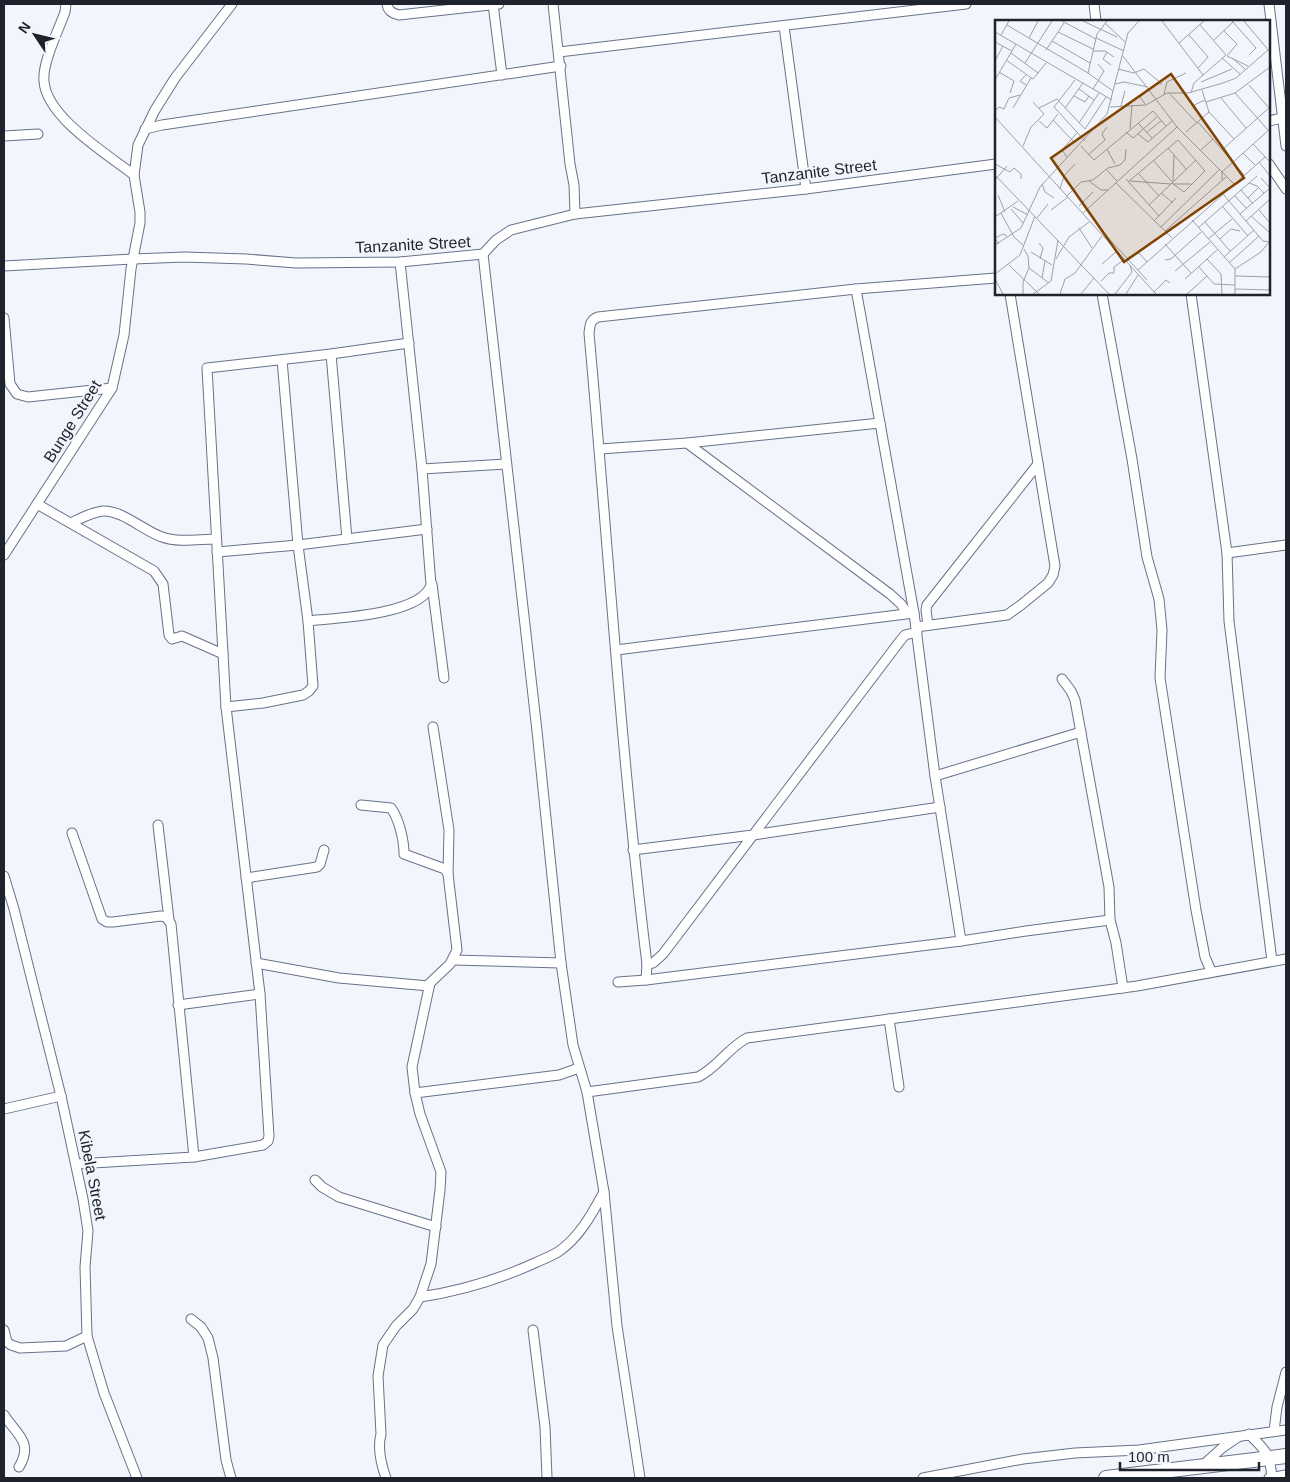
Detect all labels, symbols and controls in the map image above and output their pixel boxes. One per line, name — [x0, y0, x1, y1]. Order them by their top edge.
north arrow — [10, 10, 60, 60]
text: N — [15, 19, 34, 36]
inset map — [995, 20, 1270, 295]
street label: Tanzanite Street — [761, 156, 878, 187]
street label: Tanzanite Street — [355, 233, 472, 256]
street label: Bunge Street — [40, 377, 105, 465]
street label: Kibela Street — [75, 1129, 110, 1222]
scale bar — [1120, 1440, 1259, 1472]
text: 100 m — [1128, 1448, 1170, 1465]

